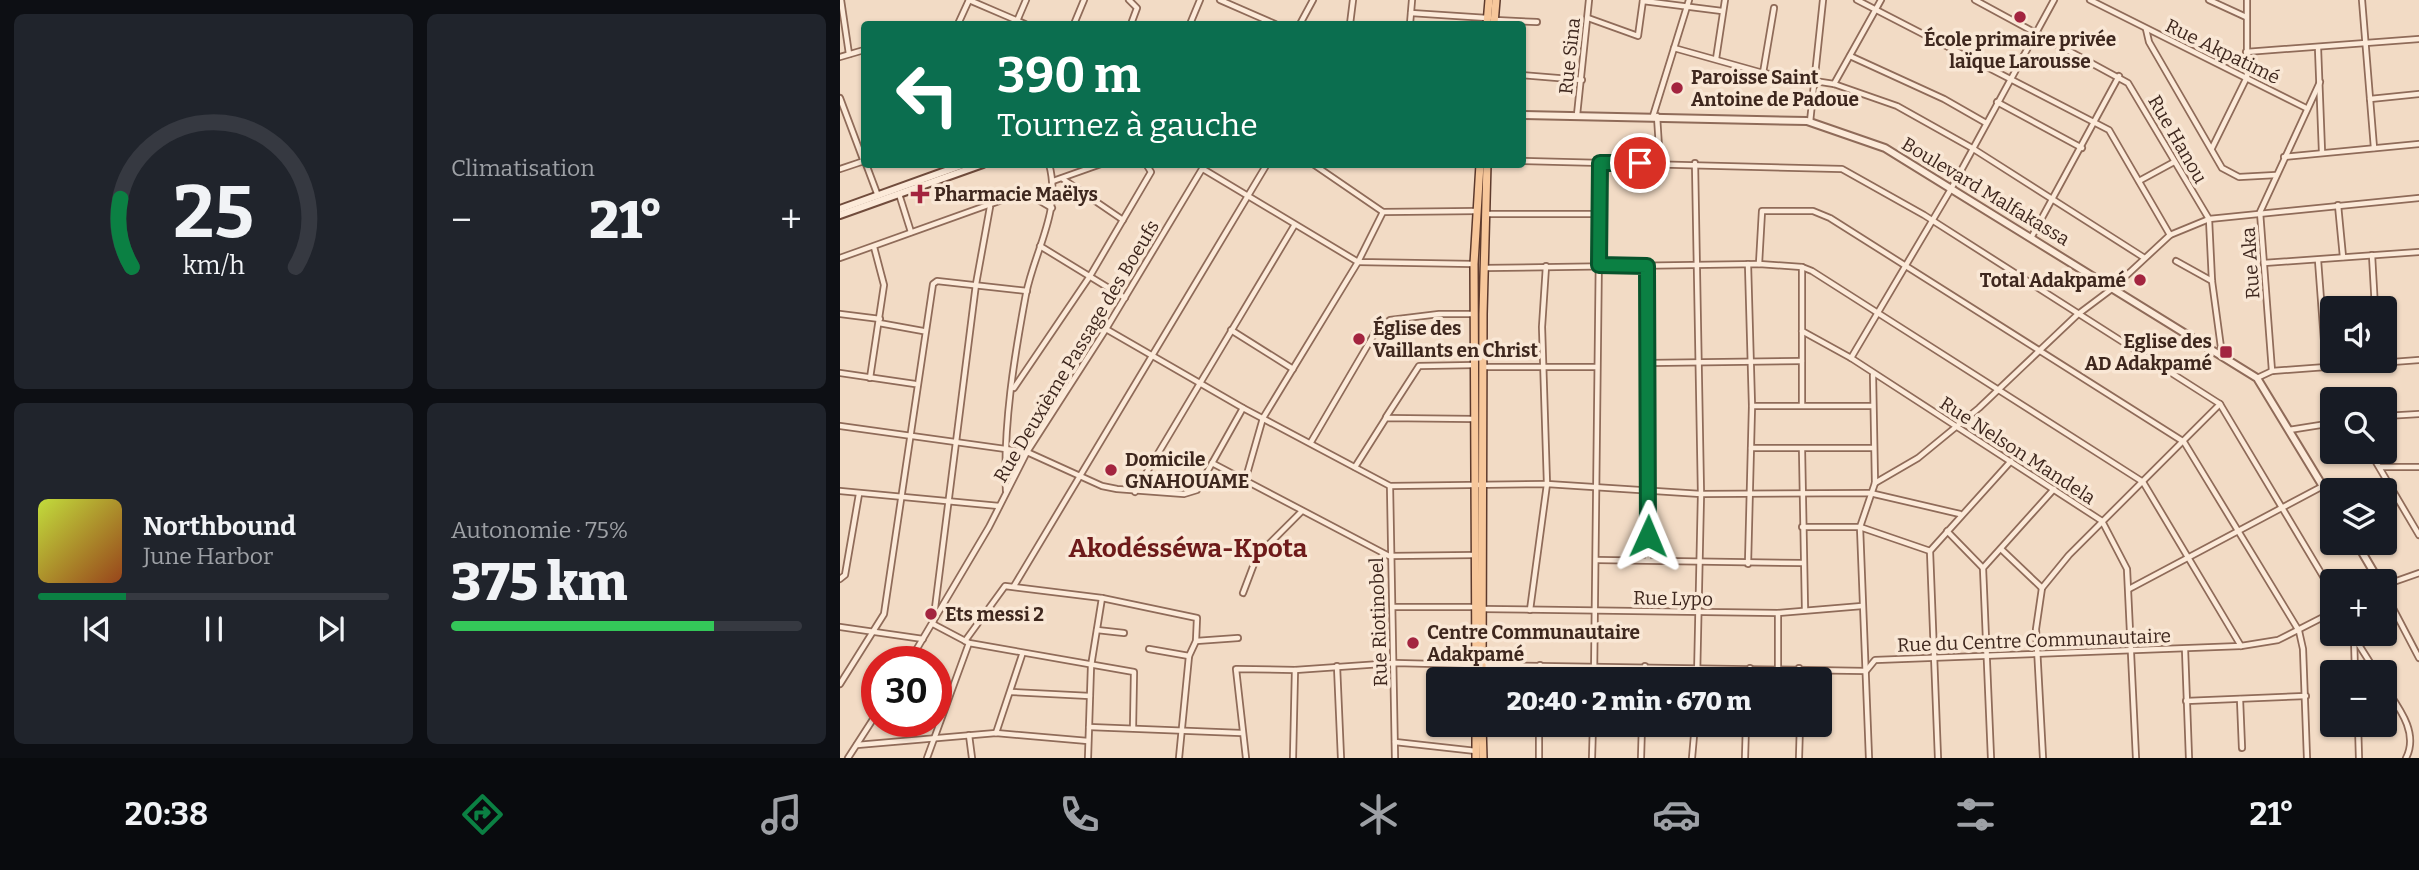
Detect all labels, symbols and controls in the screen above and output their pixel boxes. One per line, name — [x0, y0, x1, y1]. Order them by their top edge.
marker: École primaire privée laïque Larousse — [2012, 9, 2028, 25]
street label: Rue Akpatimé — [2162, 14, 2284, 89]
street label: Rue Sina — [1554, 16, 1585, 96]
place label: École primaire privée laïque Larousse — [1924, 26, 2116, 73]
text: 390 m — [997, 46, 1141, 105]
icon: left — [882, 49, 973, 140]
place label: Paroisse Saint Antoine de Padoue — [1691, 66, 1859, 111]
marker: Paroisse Saint Antoine de Padoue — [1669, 80, 1685, 96]
street label: Rue Hanou — [2143, 91, 2212, 188]
text: Tournez à gauche — [997, 106, 1258, 144]
street label: Boulevard Malfakassa — [1898, 132, 2074, 251]
pin — [1610, 133, 1670, 193]
icon: arrive — [1621, 144, 1659, 182]
text: Climatisation — [451, 154, 595, 182]
text: 25 — [173, 170, 254, 257]
place label: Pharmacie Maëlys — [934, 183, 1098, 206]
marker: Pharmacie Maëlys — [912, 186, 928, 202]
text: 21° — [589, 189, 663, 252]
text: − — [451, 197, 472, 243]
text: + — [780, 197, 802, 243]
street label: Rue Deuxième Passage des Boeufs — [989, 216, 1164, 487]
street label: Rue Aka — [2236, 226, 2264, 300]
text: km/h — [183, 251, 245, 281]
place label: Total Adakpamé — [1980, 269, 2126, 292]
marker: Total Adakpamé — [2132, 272, 2148, 288]
map controls — [2320, 296, 2397, 737]
button: sound — [2320, 296, 2397, 373]
place label: Église des Vaillants en Christ — [1373, 315, 1538, 362]
place label: Eglise des AD Adakpamé — [2085, 330, 2212, 375]
marker: Église des Vaillants en Christ — [1351, 331, 1367, 347]
marker: Eglise des AD Adakpamé — [2218, 344, 2234, 360]
button: search — [2320, 387, 2397, 464]
street label: Rue Nelson Mandela — [1936, 392, 2100, 510]
place label: Domicile GNAHOUAME — [1125, 448, 1249, 493]
marker: Domicile GNAHOUAME — [1103, 462, 1119, 478]
button: layers — [2320, 478, 2397, 555]
position arrow — [1611, 499, 1685, 573]
text: Northbound — [143, 511, 296, 542]
text: Autonomie · 75% — [451, 516, 628, 544]
district label: Akodésséwa-Kpota — [1069, 533, 1308, 564]
text: June Harbor — [143, 542, 273, 570]
text: 375 km — [451, 551, 628, 614]
street label: Rue Riotinobel — [1365, 557, 1392, 687]
button: + — [2320, 569, 2397, 646]
street label: Rue Lypo — [1633, 586, 1713, 611]
place label: Ets messi 2 — [945, 603, 1044, 626]
marker: Ets messi 2 — [923, 606, 939, 622]
icon: previous — [78, 610, 116, 648]
icon: pause — [195, 610, 233, 648]
icon: next — [312, 610, 350, 648]
place label: Centre Communautaire Adakpamé — [1427, 621, 1640, 666]
street label: Rue du Centre Communautaire — [1897, 624, 2171, 657]
marker: Centre Communautaire Adakpamé — [1405, 635, 1421, 651]
speed limit sign: 30 — [861, 646, 952, 737]
button: − — [2320, 660, 2397, 737]
text: 20:40 · 2 min · 670 m — [1507, 686, 1751, 717]
icon: directions — [458, 790, 507, 839]
icon: music — [757, 790, 806, 839]
icon: phone — [1055, 790, 1104, 839]
icon: climate — [1354, 790, 1403, 839]
icon: car — [1652, 790, 1701, 839]
icon: filters — [1951, 790, 2000, 839]
text: 20:38 — [125, 795, 208, 833]
text: 21° — [2250, 795, 2294, 833]

